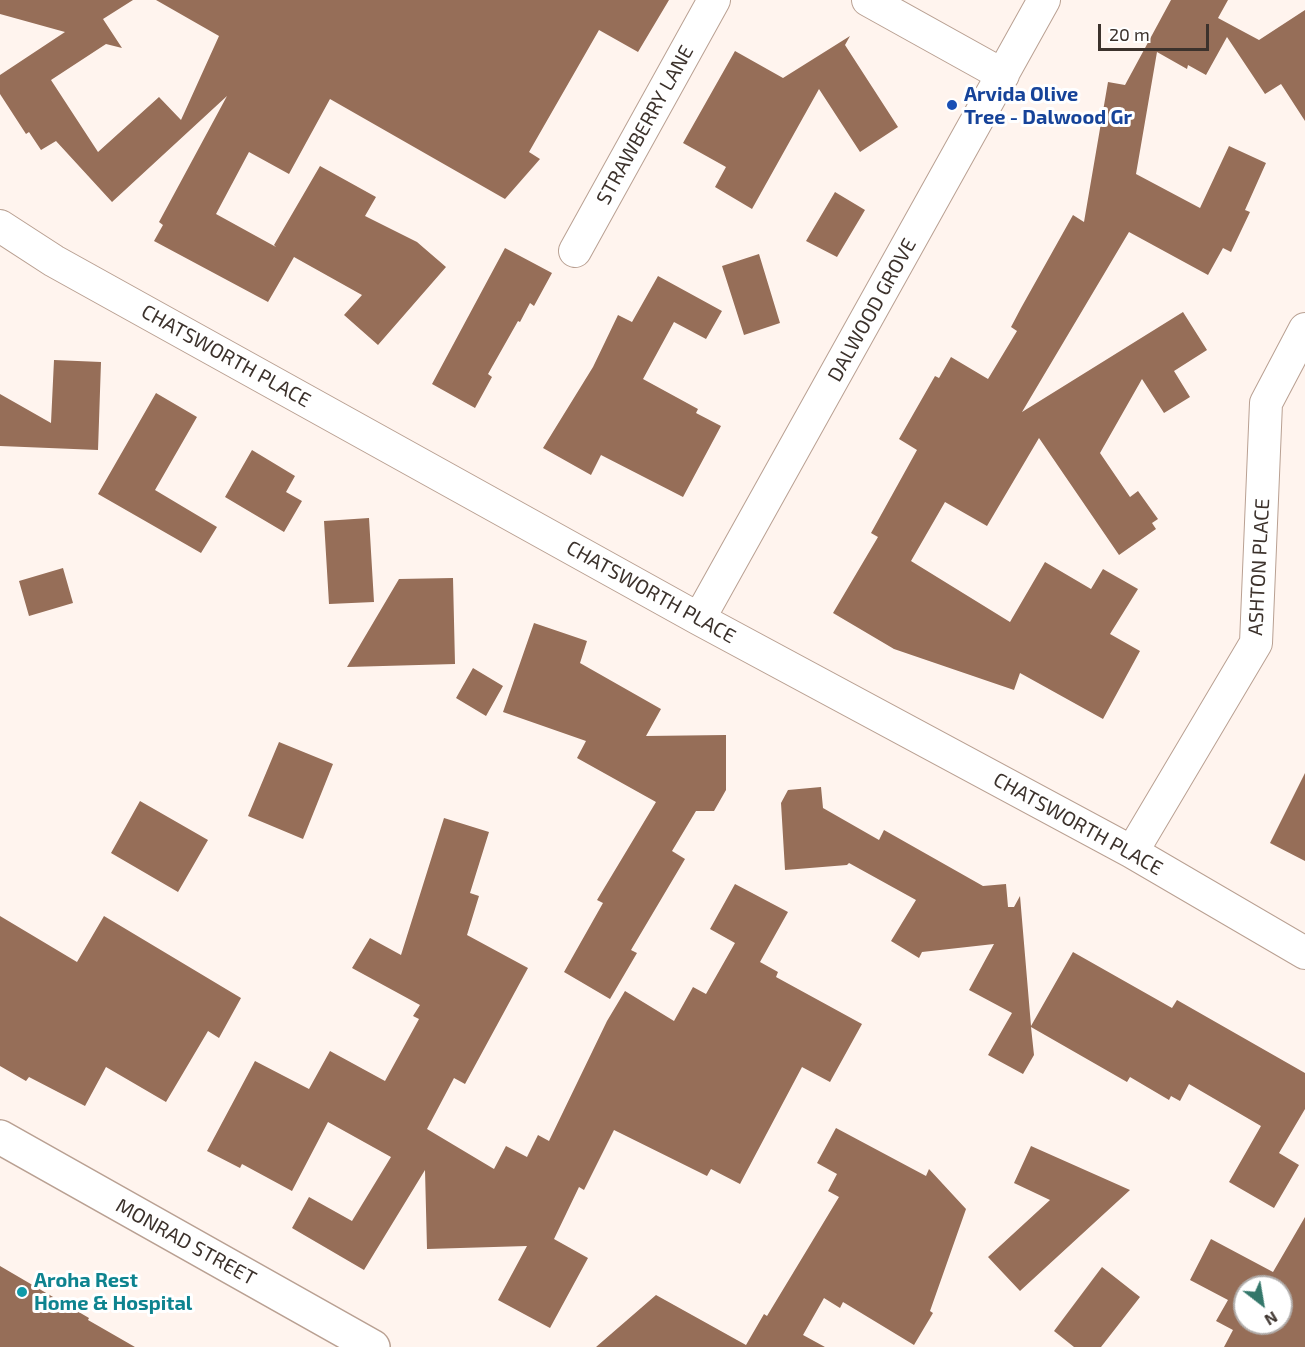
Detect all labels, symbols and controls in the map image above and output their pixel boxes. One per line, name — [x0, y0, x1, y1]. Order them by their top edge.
scale bar — [1101, 12, 1212, 50]
text: 20 m — [1109, 23, 1150, 45]
street label: STRAWBERRY LANE — [591, 41, 699, 209]
place label: Arvida Olive Tree - Dalwood Gr — [964, 82, 1132, 129]
marker: Arvida Olive Tree - Dalwood Gr — [945, 98, 959, 112]
street label: DALWOOD GROVE — [823, 234, 921, 386]
street label: CHATSWORTH PLACE — [137, 299, 315, 413]
street label: ASHTON PLACE — [1243, 498, 1275, 636]
street label: CHATSWORTH PLACE — [562, 535, 740, 649]
street label: CHATSWORTH PLACE — [989, 767, 1167, 881]
street label: MONRAD STREET — [112, 1194, 260, 1290]
place label: Aroha Rest Home & Hospital — [34, 1268, 192, 1315]
north arrow — [1233, 1275, 1293, 1335]
marker: Aroha Rest Home & Hospital — [15, 1285, 29, 1299]
text: N — [1262, 1308, 1281, 1330]

